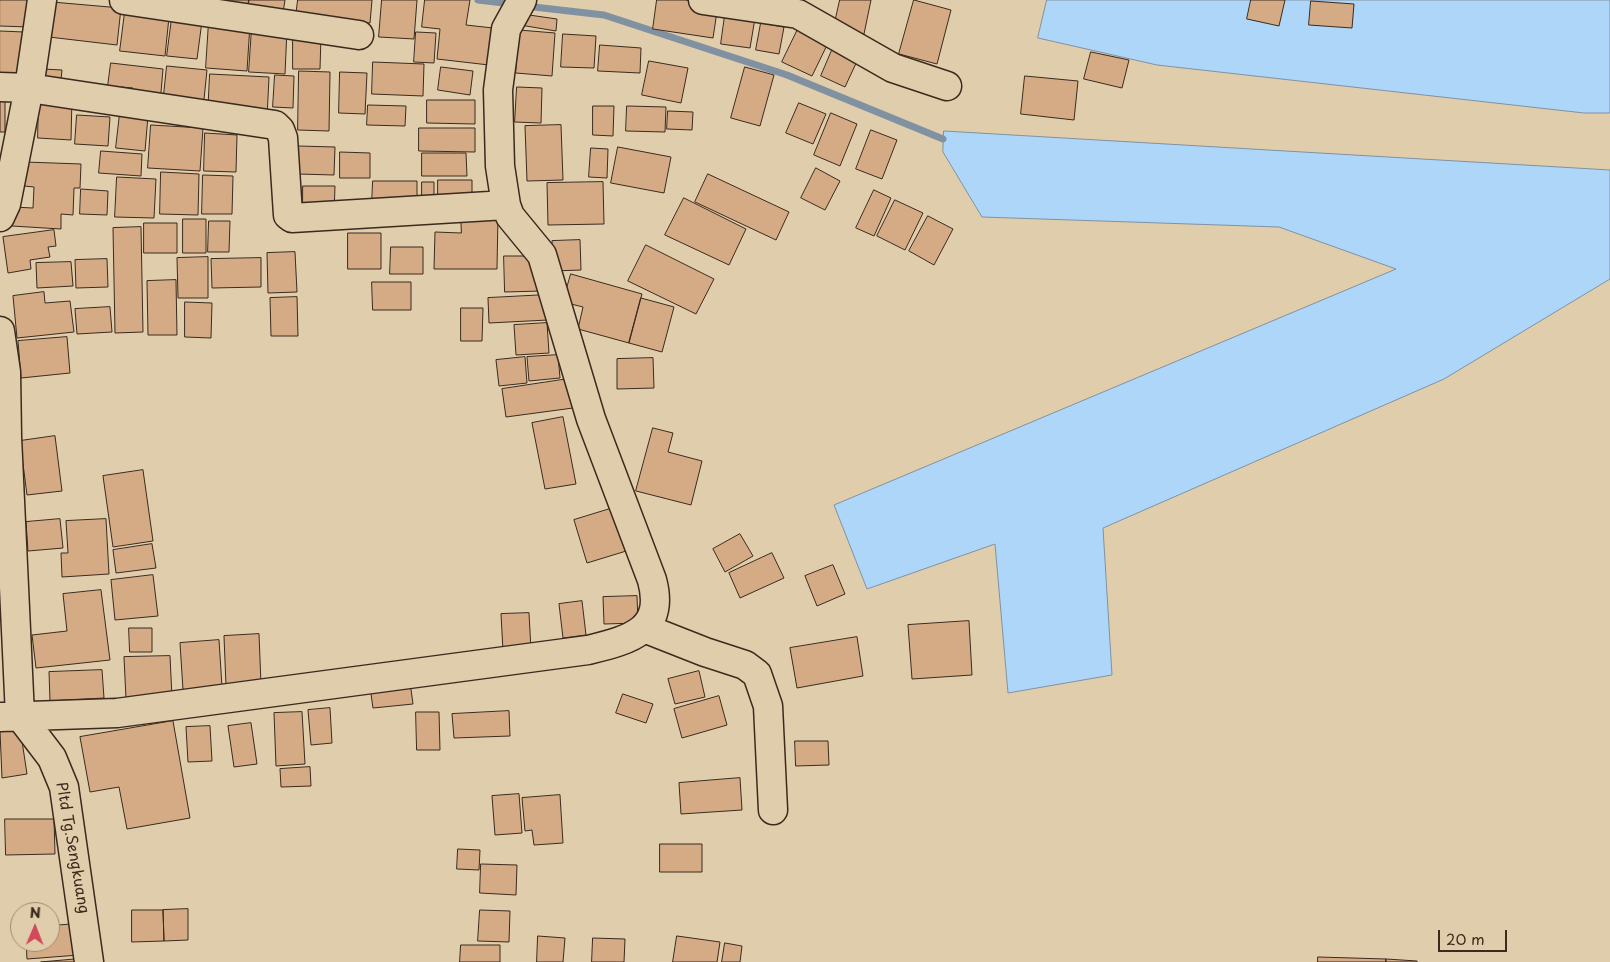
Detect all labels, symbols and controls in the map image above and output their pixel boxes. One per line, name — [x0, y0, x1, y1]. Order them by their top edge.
street label: Pltd Tg.Sengkuang — [52, 781, 92, 915]
north arrow — [10, 902, 60, 952]
text: N — [30, 902, 41, 923]
scale bar — [1440, 920, 1509, 952]
text: 20 m — [1446, 927, 1485, 950]

